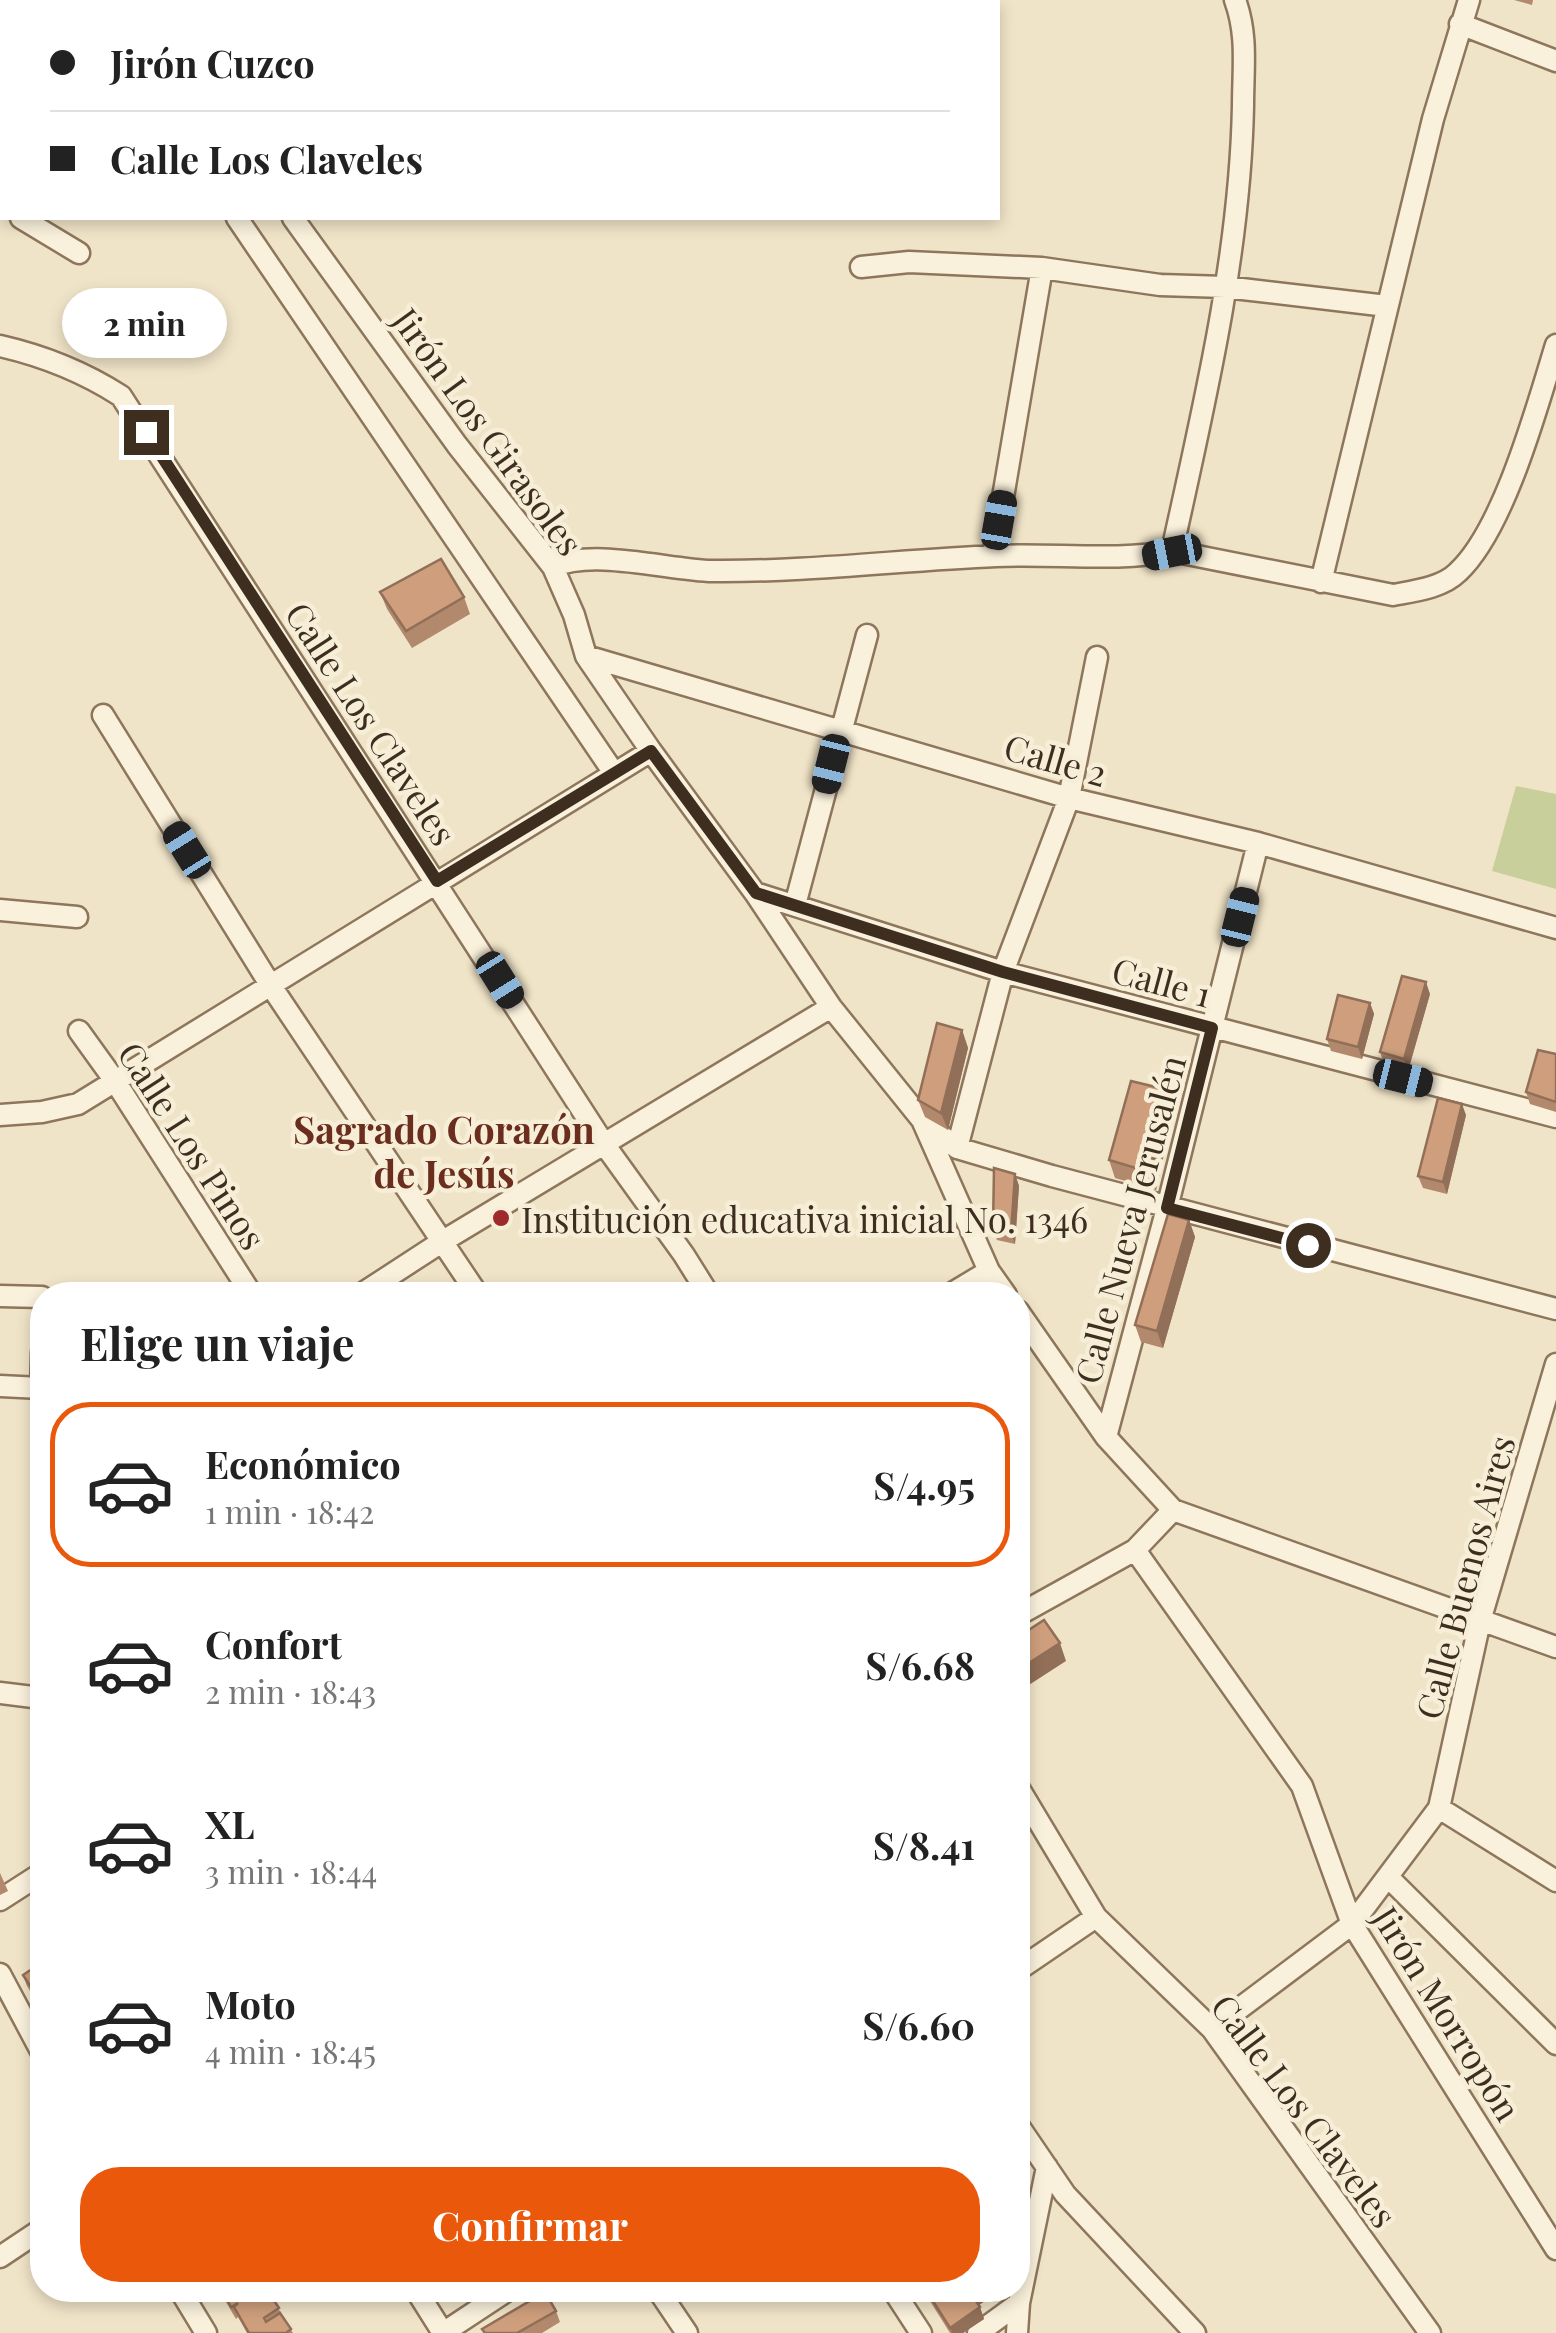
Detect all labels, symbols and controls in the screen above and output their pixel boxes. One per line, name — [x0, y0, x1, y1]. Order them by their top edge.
text: Jirón Cuzco — [110, 37, 315, 88]
text: Calle Los Claveles — [110, 133, 423, 184]
callout: 2 min — [64, 287, 228, 357]
street label: Jirón Los Girasoles — [383, 297, 595, 564]
text: 2 min — [103, 301, 186, 344]
route end — [124, 410, 169, 455]
car — [979, 488, 1019, 552]
car — [1140, 532, 1204, 572]
street label: Calle Los Claveles — [276, 593, 468, 853]
street label: Calle 2 — [999, 722, 1113, 796]
car — [809, 731, 853, 797]
car — [158, 817, 216, 883]
car — [1218, 884, 1262, 950]
street label: Calle 1 — [1107, 945, 1217, 1017]
car — [471, 947, 529, 1013]
street label: Calle Los Pinos — [108, 1032, 278, 1258]
street label: Calle Nueva Jerusalén — [1063, 1050, 1195, 1388]
car — [1370, 1056, 1436, 1100]
district label: Sagrado Corazón de Jesús — [293, 1103, 595, 1198]
place label: Institución educativa inicial No. 1346 — [521, 1195, 1088, 1242]
marker: Institución educativa inicial No. 1346 — [490, 1207, 512, 1229]
route start — [1286, 1223, 1331, 1268]
text: Elige un viaje — [80, 1312, 355, 1372]
street label: Calle Buenos Aires — [1404, 1430, 1524, 1724]
text: Económico — [205, 1438, 401, 1489]
icon: car — [85, 1440, 175, 1530]
text: S/4.95 — [873, 1459, 975, 1510]
text: 1 min · 18:42 — [205, 1489, 374, 1532]
text: Confort — [205, 1618, 342, 1669]
icon: car — [85, 1620, 175, 1710]
text: S/6.68 — [865, 1639, 975, 1690]
text: 2 min · 18:43 — [205, 1669, 376, 1712]
text: XL — [205, 1798, 254, 1849]
icon: car — [85, 1800, 175, 1890]
text: S/8.41 — [873, 1819, 975, 1870]
text: 3 min · 18:44 — [205, 1849, 377, 1892]
street label: Jirón Morropón — [1363, 1896, 1533, 2129]
text: Moto — [205, 1978, 296, 2029]
icon: car — [85, 1980, 175, 2070]
street label: Calle Los Claveles — [1202, 1984, 1408, 2236]
text: S/6.60 — [862, 1999, 975, 2050]
text: 4 min · 18:45 — [205, 2029, 376, 2072]
button: Confirmar — [80, 2167, 980, 2282]

